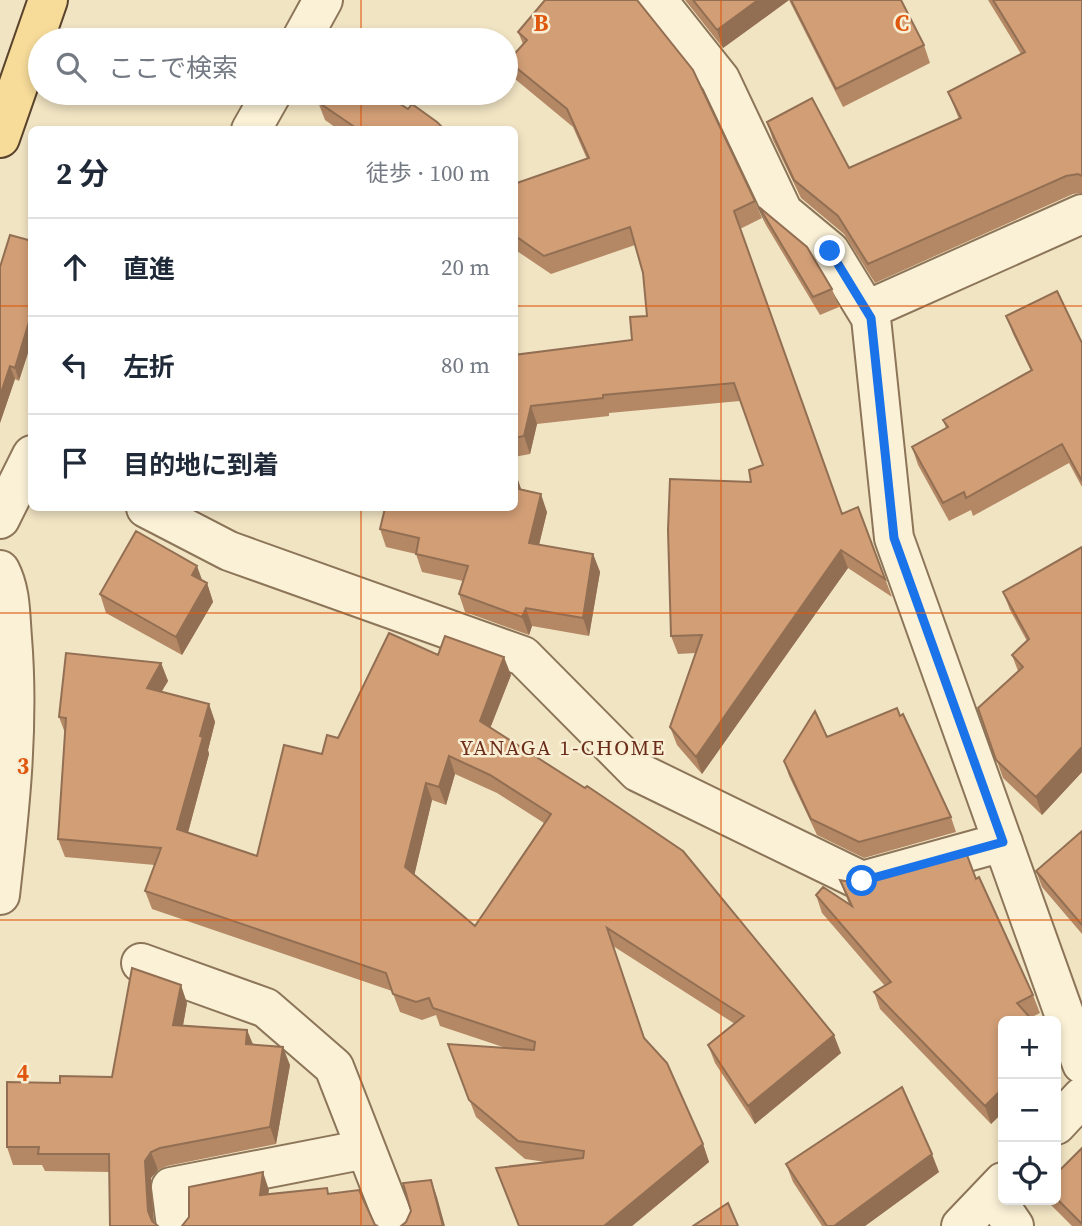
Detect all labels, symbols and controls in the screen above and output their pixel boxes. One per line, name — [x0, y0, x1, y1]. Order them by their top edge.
text: B — [534, 7, 549, 39]
text: C — [895, 7, 909, 39]
search box — [28, 28, 518, 105]
icon: search — [52, 48, 90, 86]
text: ここで検索 — [108, 50, 238, 86]
text: 2 分 — [56, 153, 109, 194]
text: 徒歩 · 100 m — [366, 157, 490, 189]
route end — [814, 235, 845, 266]
icon: ahead — [56, 248, 94, 286]
text: 直進 — [123, 251, 175, 287]
text: 20 m — [441, 251, 490, 283]
icon: left — [56, 346, 94, 384]
text: 左折 — [123, 349, 175, 385]
text: 80 m — [441, 349, 490, 381]
icon: arrive — [56, 444, 94, 482]
text: 目的地に到着 — [123, 447, 279, 483]
district label: YANAGA 1-CHOME — [460, 733, 666, 762]
text: 3 — [17, 750, 29, 782]
route start — [846, 865, 877, 896]
map controls — [998, 1016, 1061, 1205]
button: + — [998, 1016, 1061, 1079]
text: 4 — [17, 1057, 29, 1089]
button: − — [998, 1079, 1061, 1142]
button: locate — [998, 1142, 1061, 1205]

